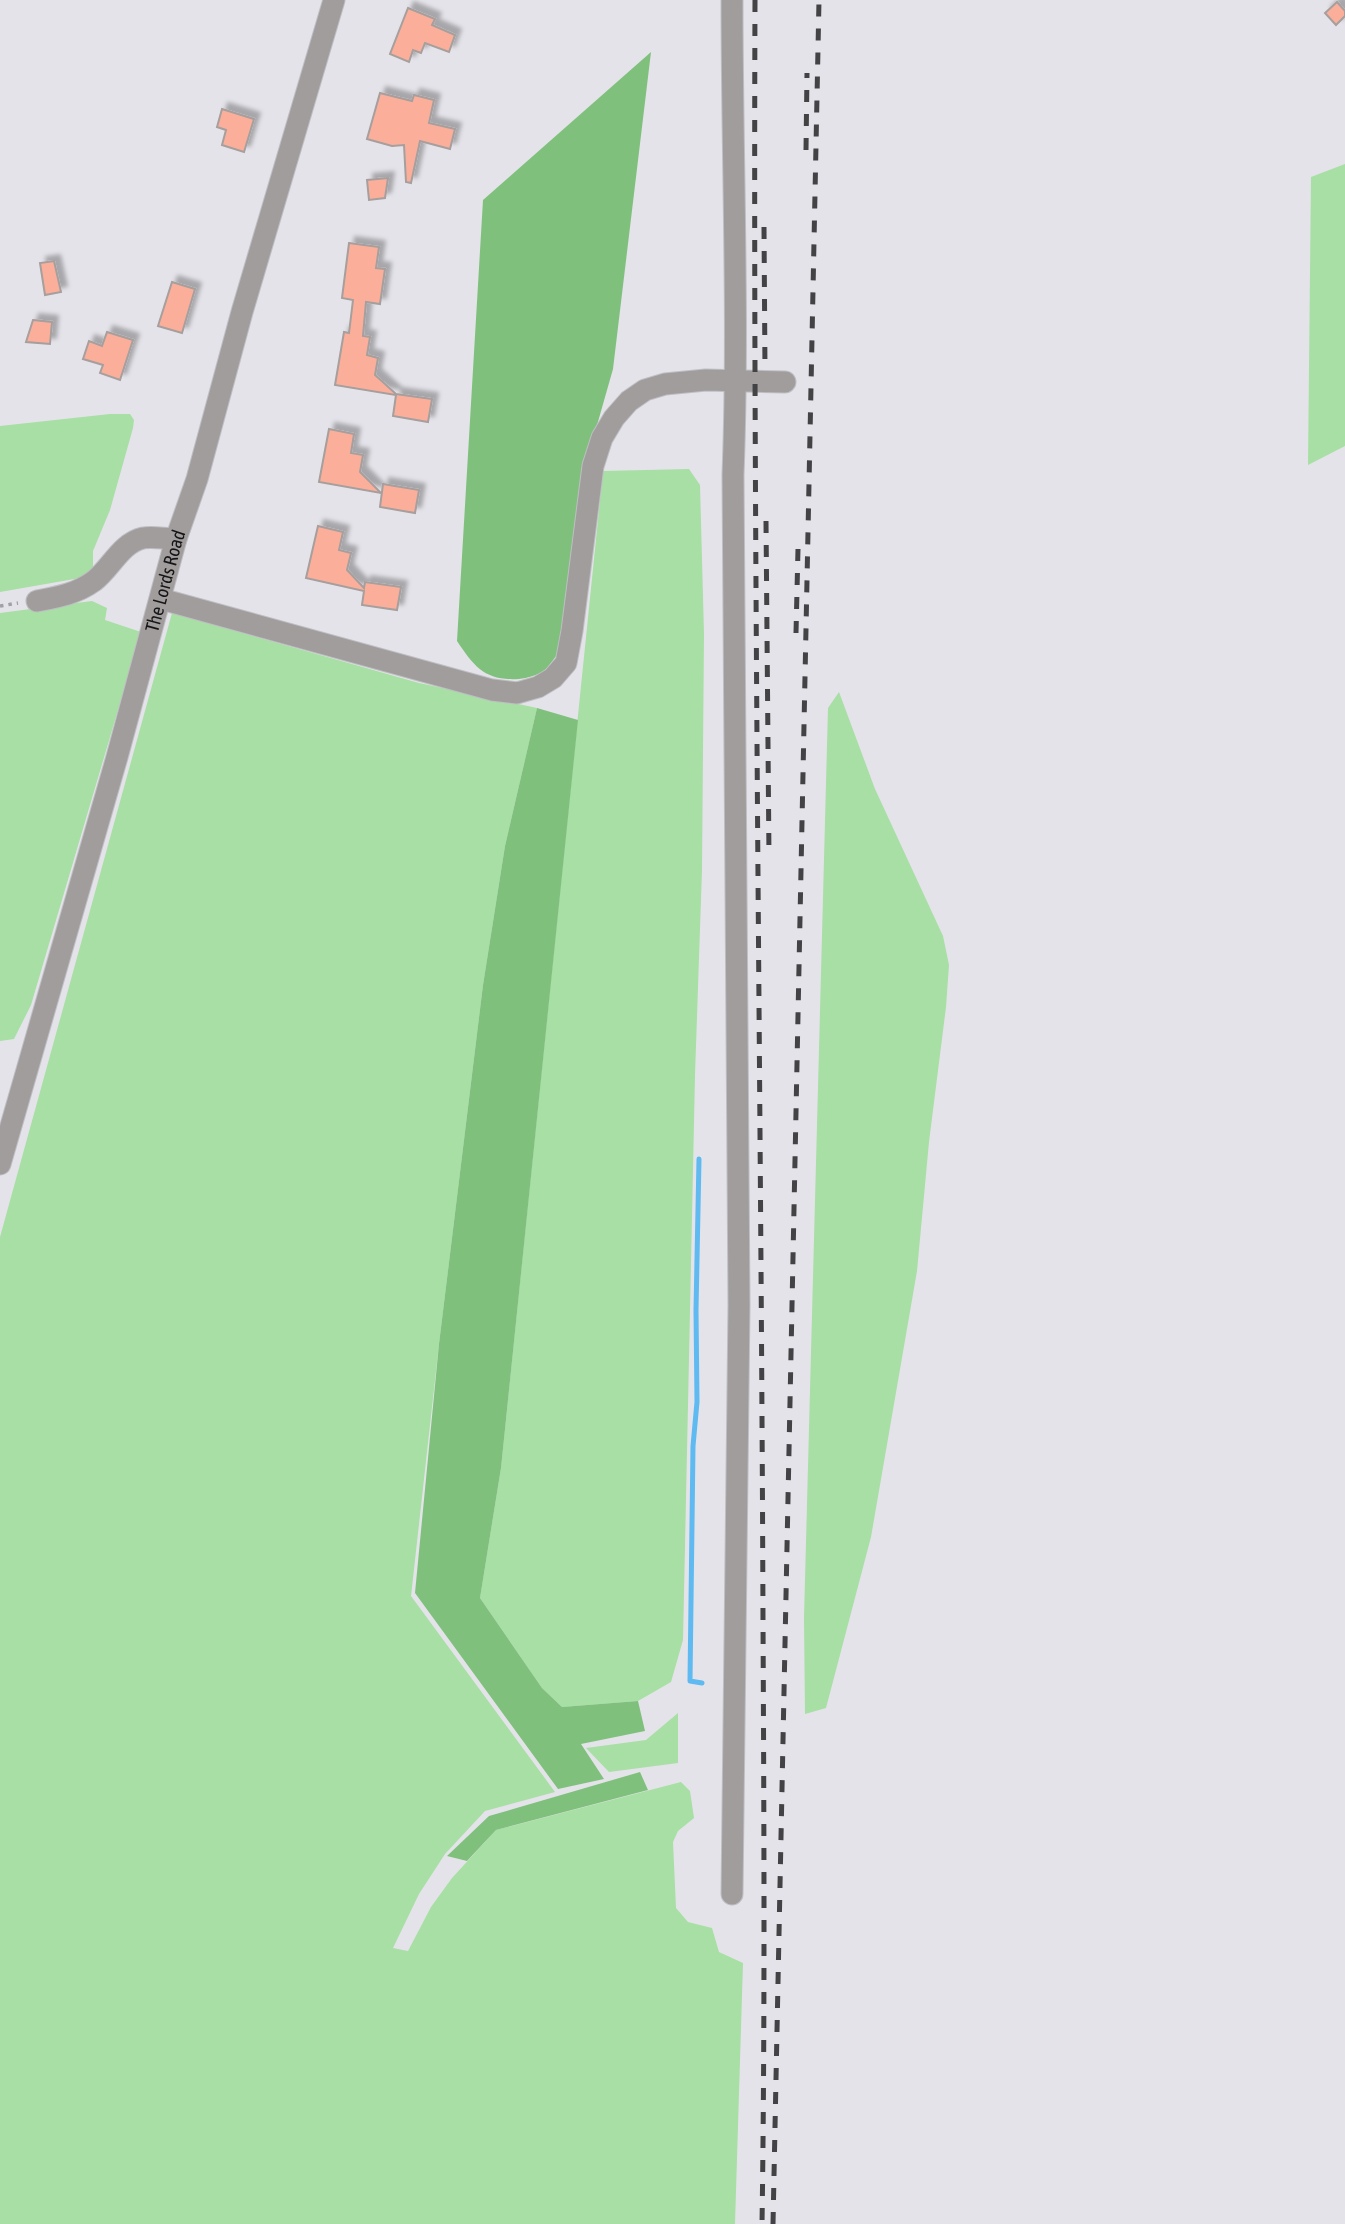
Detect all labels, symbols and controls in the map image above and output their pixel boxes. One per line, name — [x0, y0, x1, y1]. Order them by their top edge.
street label: The Lords Road — [140, 527, 189, 634]

